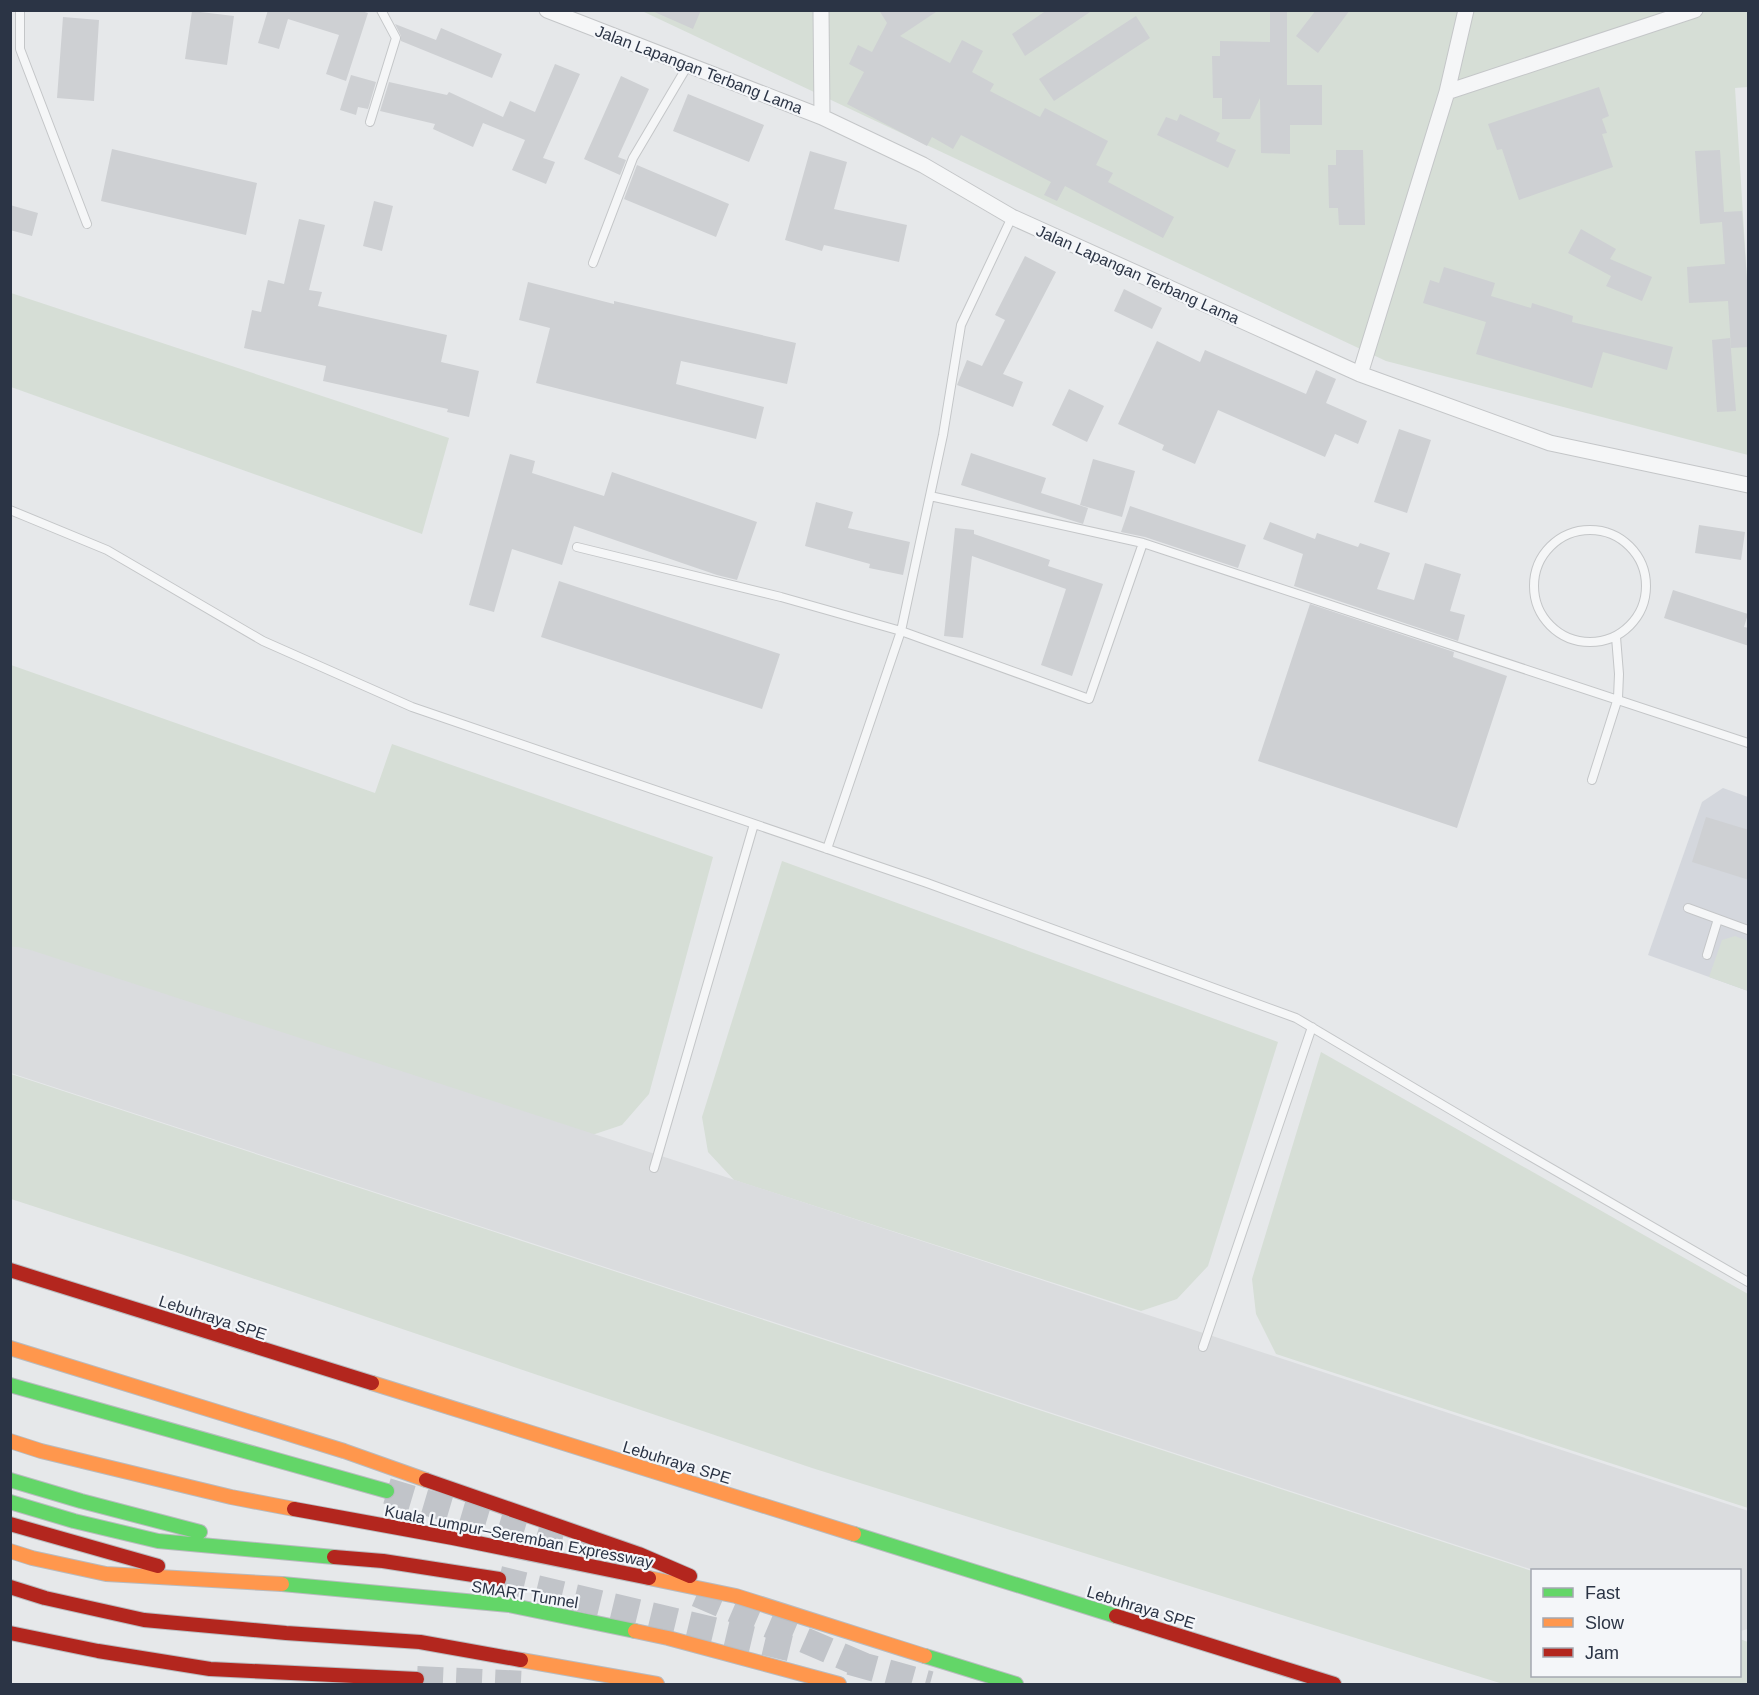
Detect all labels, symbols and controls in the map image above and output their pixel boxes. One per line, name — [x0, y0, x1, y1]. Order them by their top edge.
street label: Jalan Lapangan Terbang Lama — [593, 22, 805, 117]
street label: Jalan Lapangan Terbang Lama — [1034, 222, 1242, 327]
street label: Lebuhraya SPE — [157, 1292, 269, 1343]
street label: Lebuhraya SPE — [621, 1438, 733, 1487]
street label: Kuala Lumpur–Seremban Expressway — [383, 1502, 655, 1571]
legend — [1531, 1569, 1741, 1677]
street label: SMART Tunnel — [470, 1578, 580, 1611]
street label: Lebuhraya SPE — [1085, 1583, 1197, 1632]
text: Fast — [1585, 1583, 1620, 1603]
text: Slow — [1585, 1613, 1625, 1633]
text: Jam — [1585, 1643, 1619, 1663]

